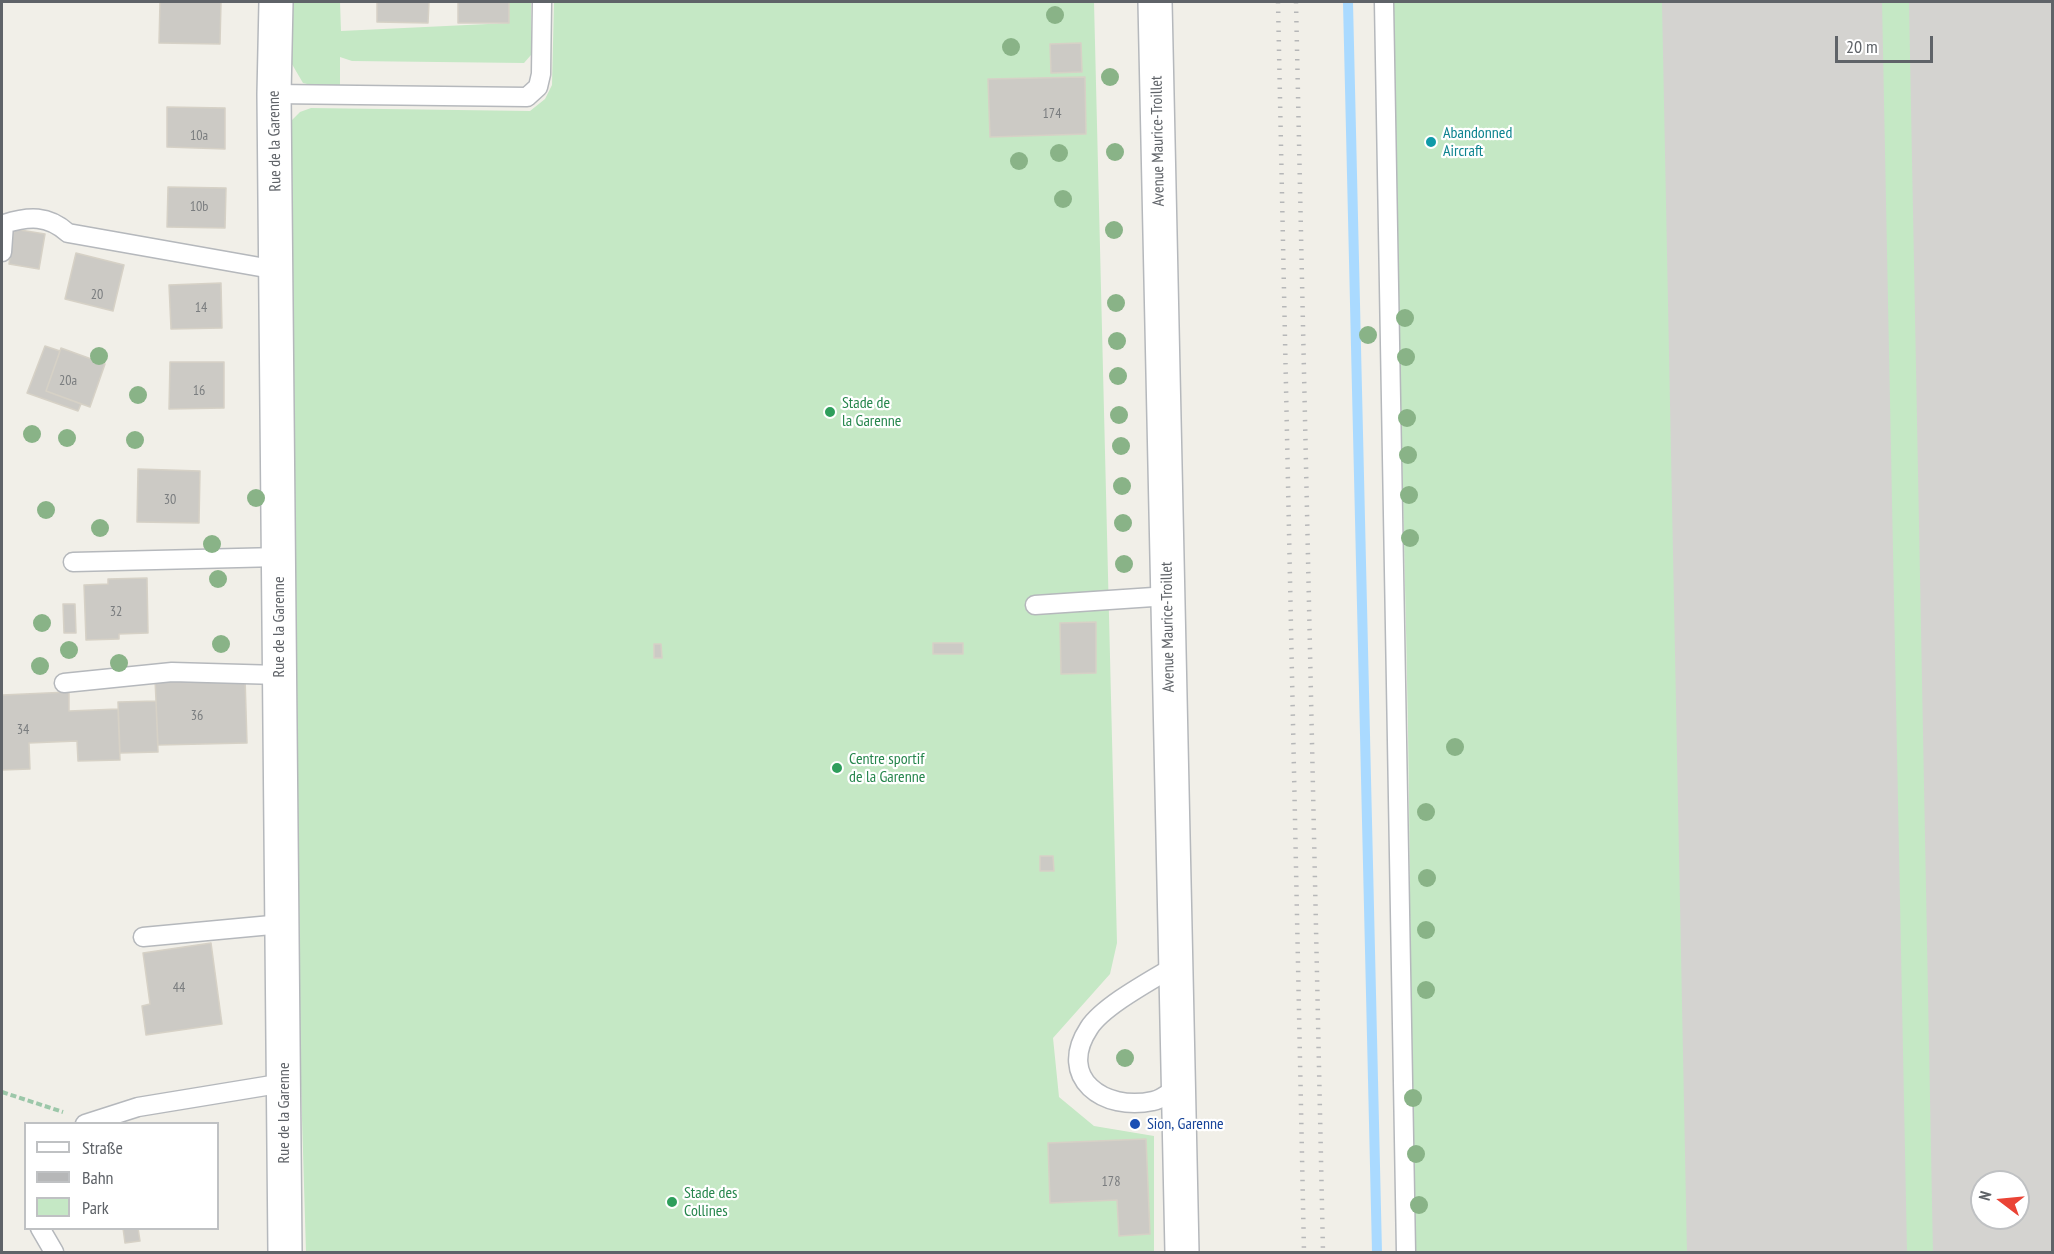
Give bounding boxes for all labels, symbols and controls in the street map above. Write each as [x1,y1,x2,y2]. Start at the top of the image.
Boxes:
scale bar [1838,24,1936,62]
text: 20 m [1846,35,1878,58]
street label: Avenue Maurice-Troillet [1147,76,1169,206]
street label: Rue de la Garenne [265,90,285,192]
house number: 174 [1043,106,1061,122]
place label: Abandonned Aircraft [1443,123,1512,161]
house number: 10a [190,128,208,144]
marker: Abandonned Aircraft [1424,135,1438,149]
house number: 10b [190,199,208,215]
house number: 20 [91,287,103,303]
house number: 14 [195,300,207,316]
house number: 20a [59,373,77,389]
house number: 16 [193,383,205,399]
place label: Stade de la Garenne [842,393,901,431]
marker: Stade de la Garenne [823,405,837,419]
house number: 30 [164,492,176,508]
street label: Avenue Maurice-Troillet [1157,562,1179,692]
street label: Rue de la Garenne [269,577,289,677]
house number: 32 [110,604,122,620]
house number: 36 [191,708,203,724]
house number: 34 [17,722,29,738]
place label: Centre sportif de la Garenne [849,749,925,787]
marker: Centre sportif de la Garenne [830,761,844,775]
house number: 44 [173,980,185,996]
street label: Rue de la Garenne [274,1063,294,1163]
place label: Sion, Garenne [1147,1114,1224,1134]
marker: Sion, Garenne [1128,1117,1142,1131]
legend [24,1122,219,1230]
text: Straße [82,1136,123,1159]
text: Bahn [82,1166,114,1189]
north arrow [1970,1170,2030,1230]
house number: 178 [1102,1174,1120,1190]
place label: Stade des Collines [684,1183,738,1221]
text: N [1974,1189,1995,1203]
marker: Stade des Collines [665,1195,679,1209]
text: Park [82,1196,109,1219]

